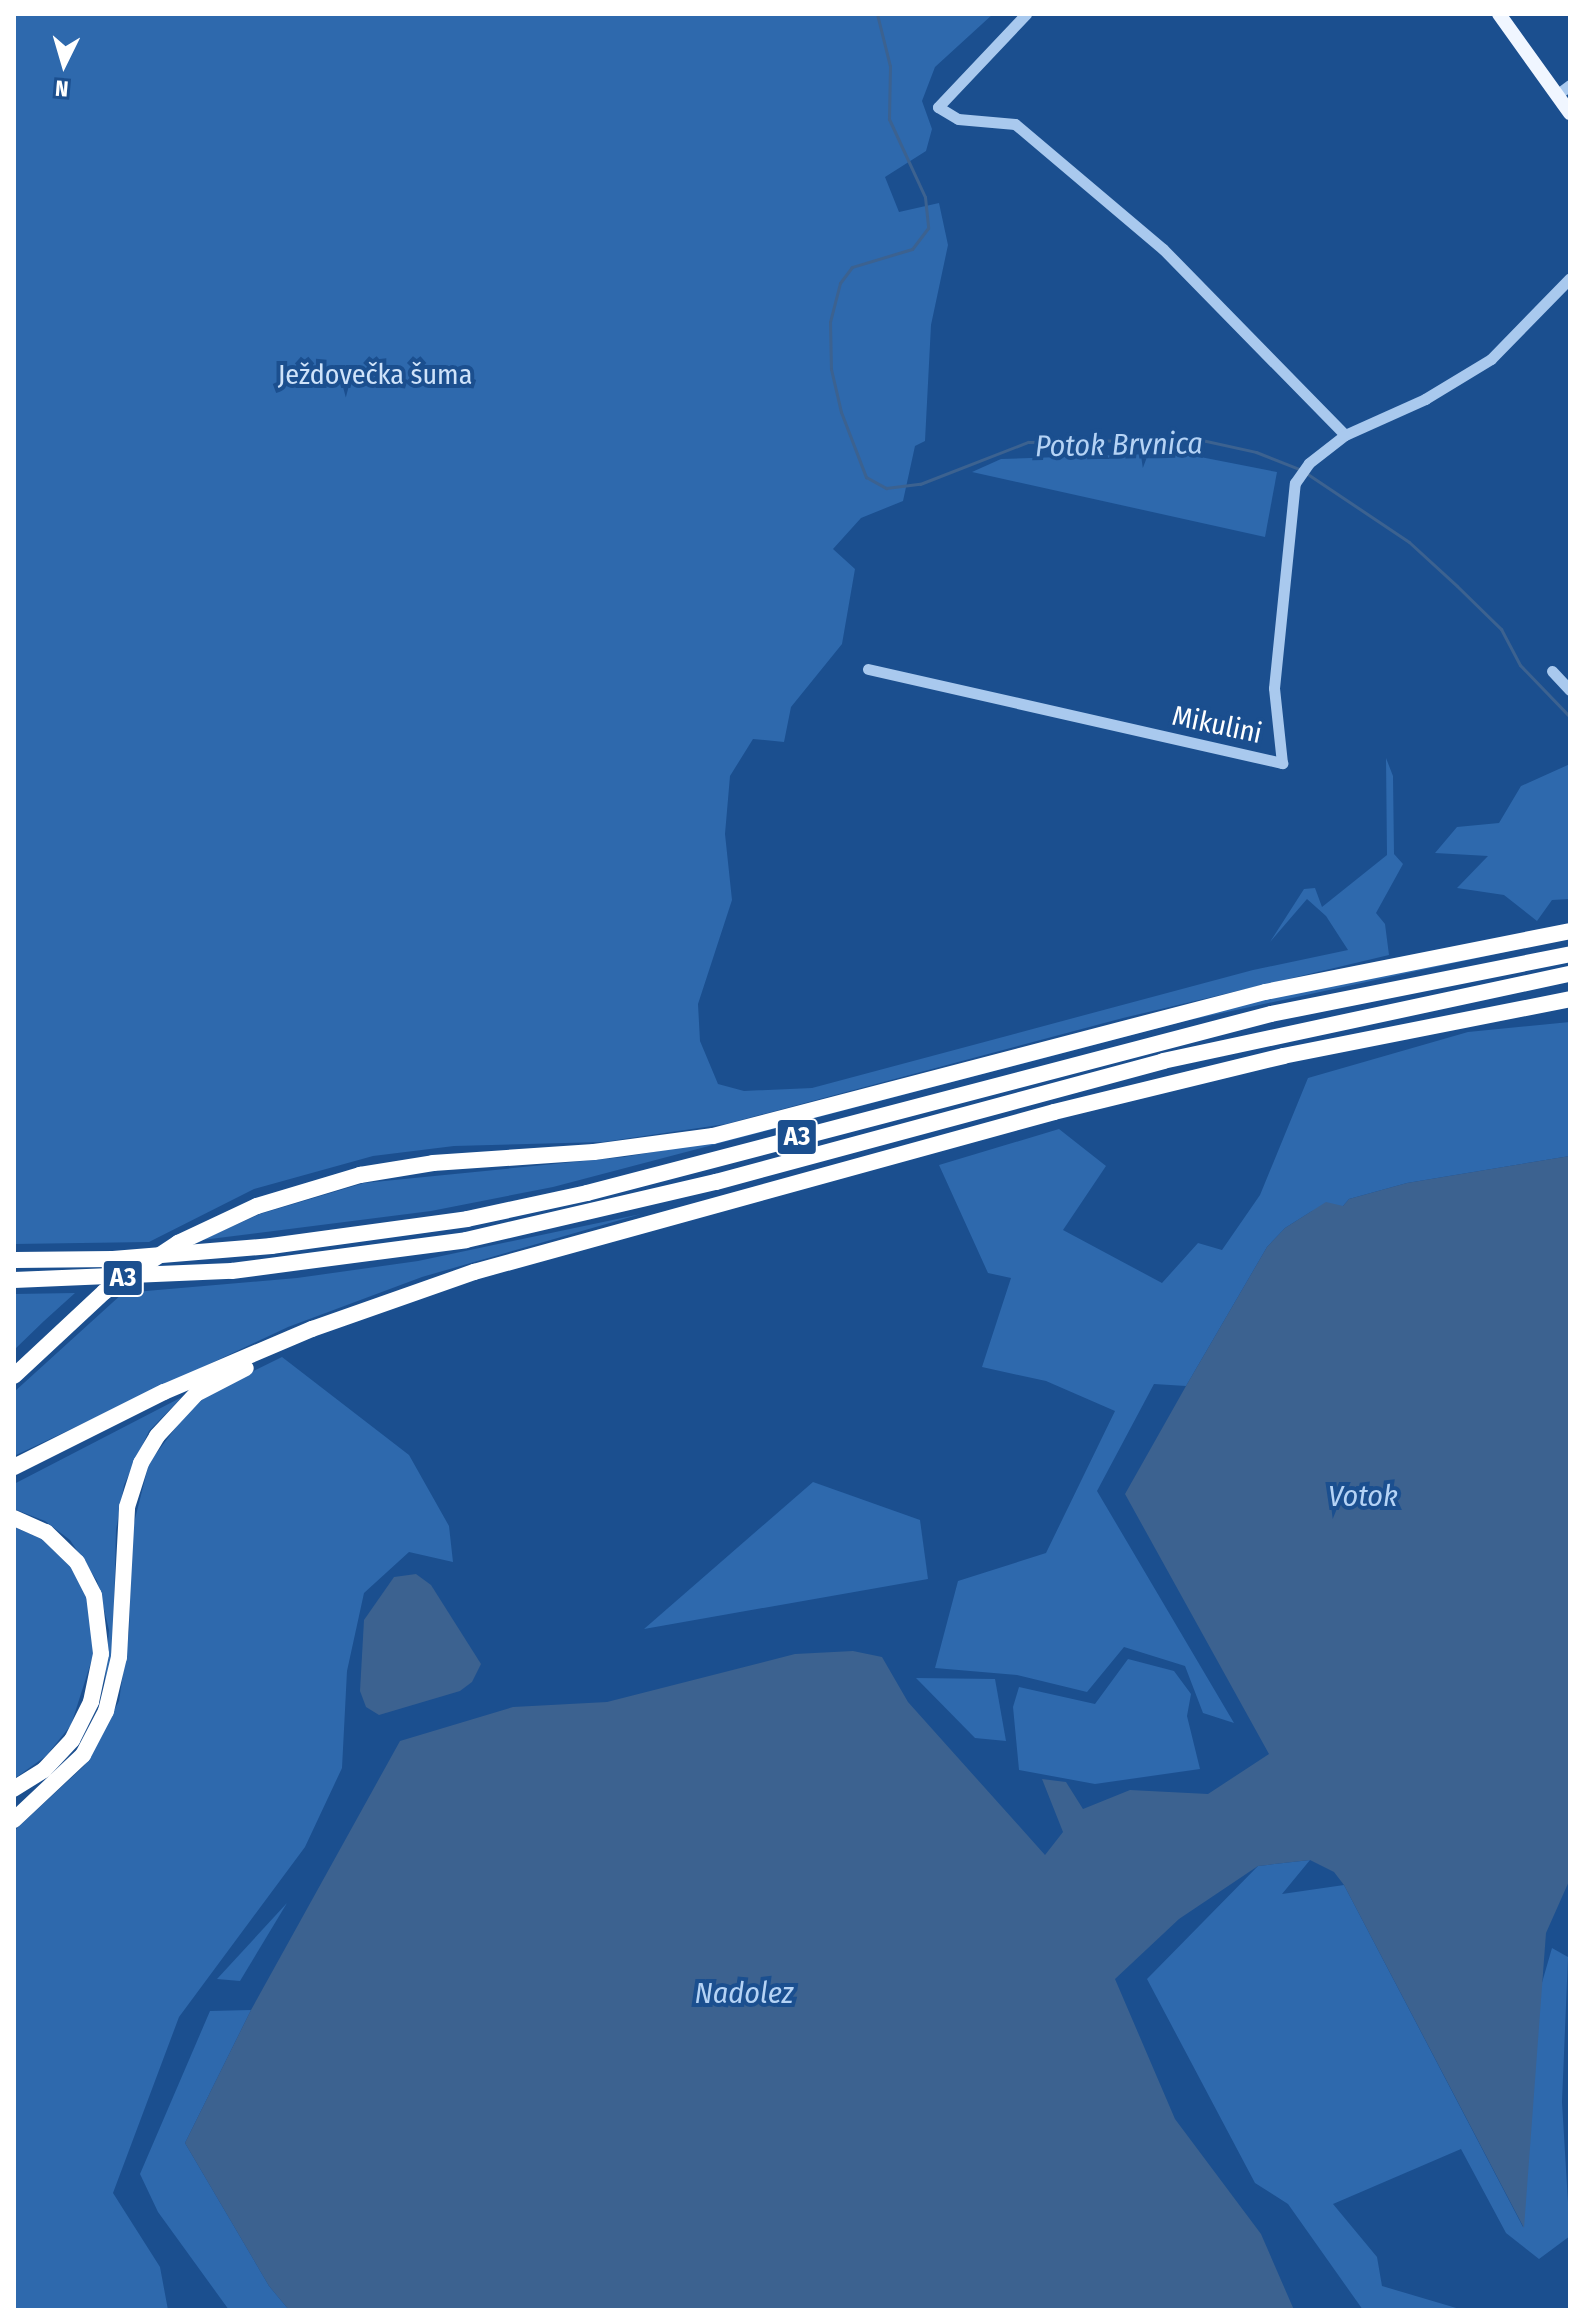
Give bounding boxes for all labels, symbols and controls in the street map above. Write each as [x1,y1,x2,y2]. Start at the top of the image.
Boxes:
north arrow [24,24,104,104]
text: N [54,74,70,102]
park label: Ježdovečka šuma [278,358,472,392]
water label: Potok Brvnica [1035,426,1203,464]
street label: Mikulini [1169,699,1265,751]
road number: A3 [775,1115,819,1159]
road number: A3 [101,1256,145,1300]
water label: Votok [1328,1478,1398,1514]
water label: Nadolez [695,1975,793,2011]

